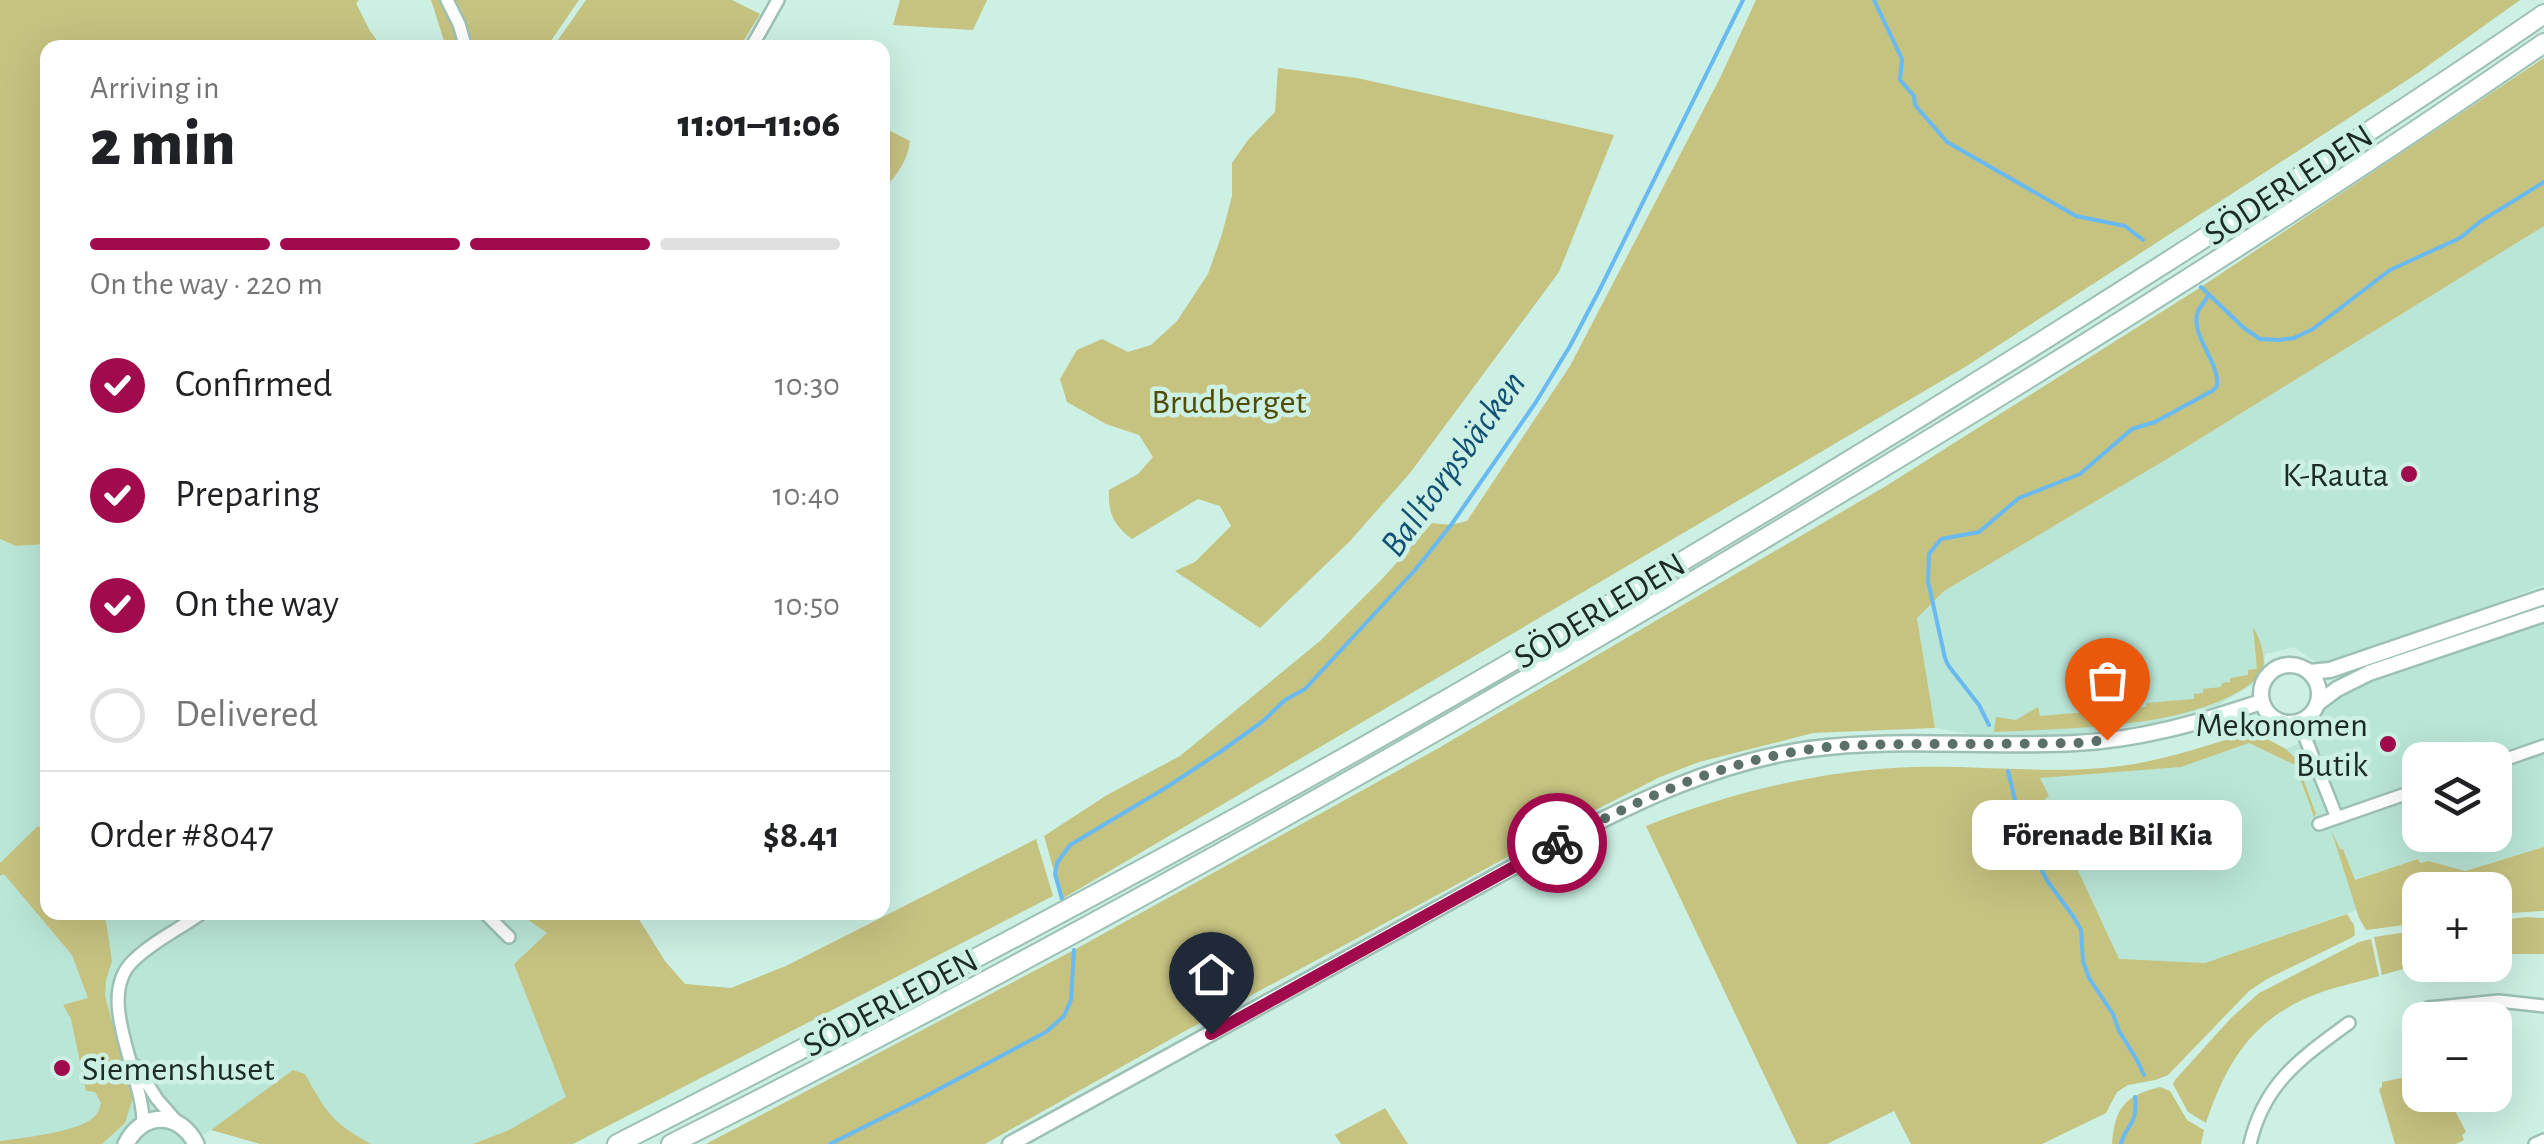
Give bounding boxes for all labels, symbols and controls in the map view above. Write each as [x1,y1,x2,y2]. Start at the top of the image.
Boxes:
text: Arriving in [90,72,219,104]
text: 11:01–11:06 [678,106,840,144]
text: 2 min [90,112,236,177]
street label: SÖDERLEDEN [2198,117,2379,252]
text: On the way · 220 m [90,268,323,300]
icon: check [90,358,145,413]
water label: Balltorpsbäcken [1374,364,1533,564]
text: Confirmed [175,366,332,404]
text: 10:30 [775,369,840,401]
park label: Brudberget [1151,385,1307,420]
place label: K-Rauta [2282,458,2389,493]
marker: K-Rauta [2398,463,2420,485]
icon: check [90,468,145,523]
text: Preparing [175,476,320,514]
text: 10:40 [772,479,840,511]
street label: SÖDERLEDEN [1508,546,1691,676]
icon: check [90,578,145,633]
text: On the way [175,586,339,624]
text: 10:50 [774,589,840,621]
pin [2065,638,2150,741]
icon: bag [2080,653,2135,708]
text: Delivered [175,696,318,734]
place label: Mekonomen Butik [2196,708,2368,783]
marker: Mekonomen Butik [2377,733,2399,755]
map controls [2402,742,2512,1112]
button: layers [2402,742,2512,852]
courier [1507,793,1607,893]
callout: Förenade Bil Kia [1972,800,2242,870]
icon: bike [1530,816,1585,871]
text: Order #8047 [90,817,274,855]
text: $8.41 [763,817,840,855]
text: Förenade Bil Kia [2001,819,2213,851]
button: + [2402,872,2512,982]
pin [1169,932,1254,1035]
street label: SÖDERLEDEN [797,942,984,1064]
icon: home [1184,947,1239,1002]
button: − [2402,1002,2512,1112]
place label: Siemenshuset [82,1052,275,1087]
marker: Siemenshuset [51,1057,73,1079]

